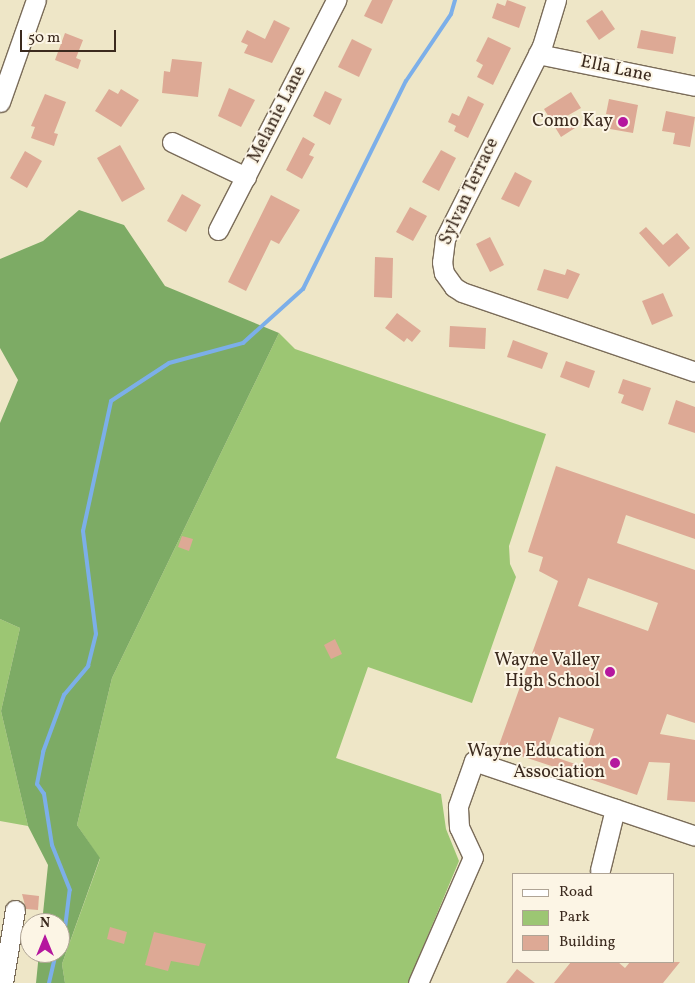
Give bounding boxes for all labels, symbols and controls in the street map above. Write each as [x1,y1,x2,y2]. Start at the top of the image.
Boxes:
scale bar [22,20,119,52]
text: 50 m [28,28,60,49]
street label: Ella Lane [578,52,654,88]
street label: Melanie Lane [244,63,312,167]
place label: Como Kay [532,111,613,133]
marker: Como Kay [617,116,629,128]
street label: Sylvan Terrace [436,135,504,249]
place label: Wayne Valley High School [494,651,600,694]
marker: Wayne Valley High School [604,666,616,678]
place label: Wayne Education Association [467,742,605,784]
marker: Wayne Education Association [609,757,621,769]
legend [512,873,675,963]
text: Road [559,882,593,903]
text: Park [559,907,590,928]
north arrow [20,913,70,963]
text: N [40,914,50,933]
text: Building [559,932,615,953]

